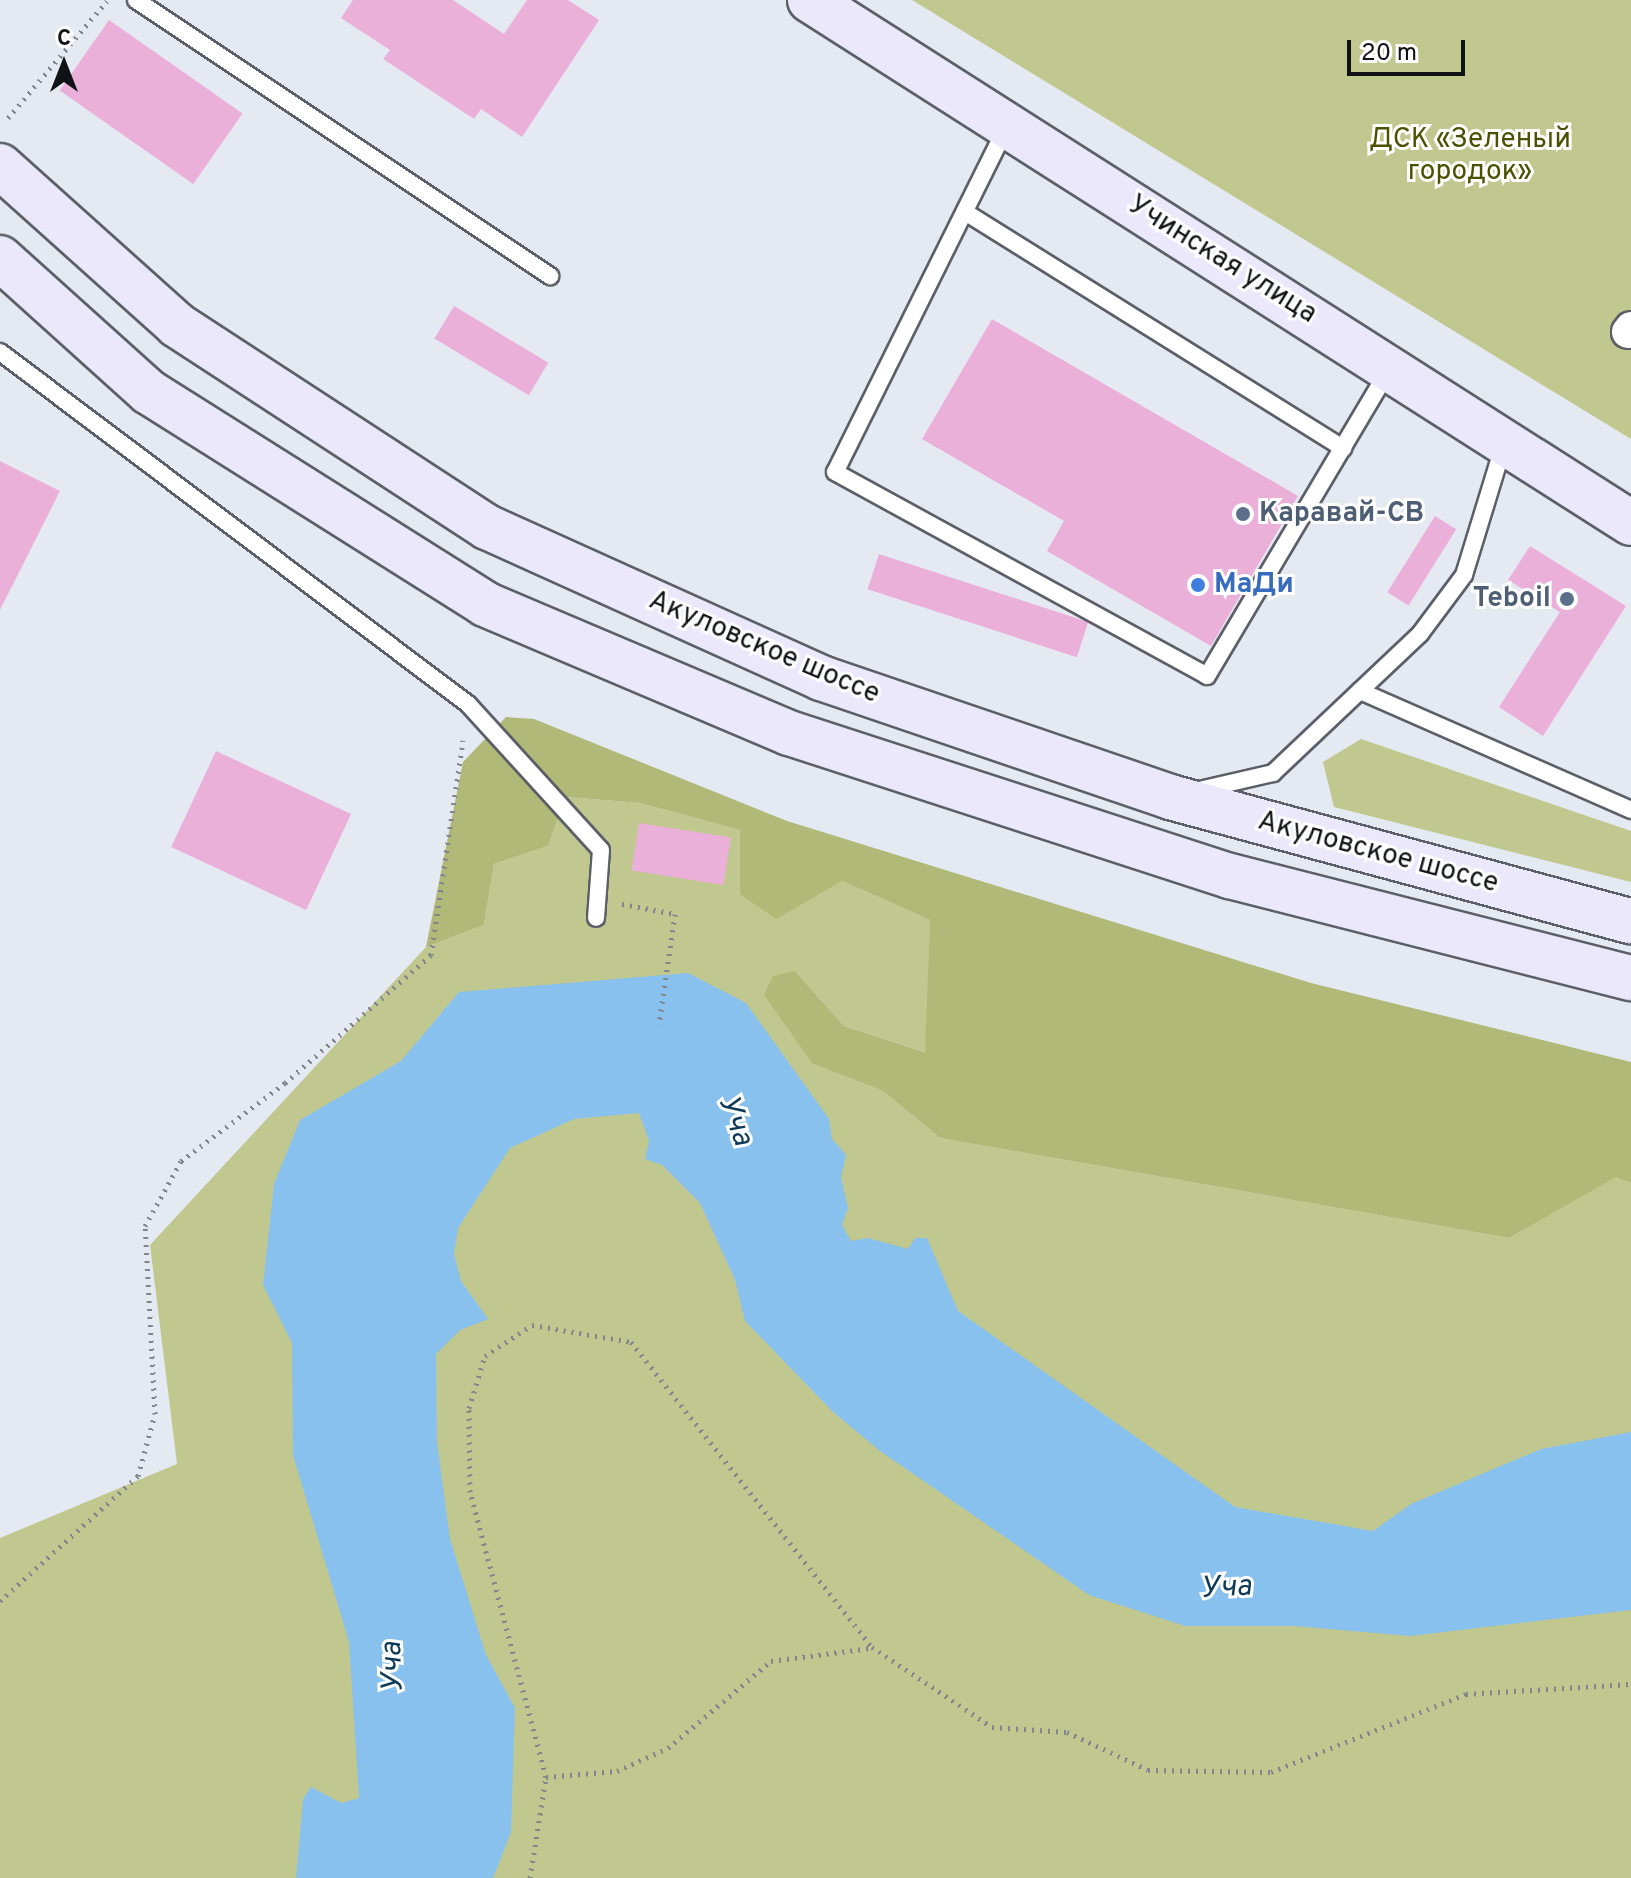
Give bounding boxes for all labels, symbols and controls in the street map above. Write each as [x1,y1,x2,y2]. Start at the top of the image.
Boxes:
north arrow [24,24,104,104]
scale bar [1351,24,1469,74]
text: С [57,26,71,53]
text: 20 m [1361,39,1417,69]
park label: ДСК «Зеленый городок» [1369,123,1571,189]
street label: Учинская улица [1122,189,1322,331]
place label: Каравай-СВ [1259,497,1424,531]
marker: Каравай-СВ [1234,505,1252,523]
place label: МаДи [1214,568,1294,602]
marker: МаДи [1189,576,1207,594]
place label: Teboil [1473,582,1551,616]
street label: Акуловское шоссе [643,584,885,712]
marker: Teboil [1558,590,1576,608]
street label: Акуловское шоссе [1254,805,1502,901]
water label: Уча [708,1091,760,1151]
water label: Уча [1199,1570,1253,1608]
water label: Уча [375,1641,413,1693]

